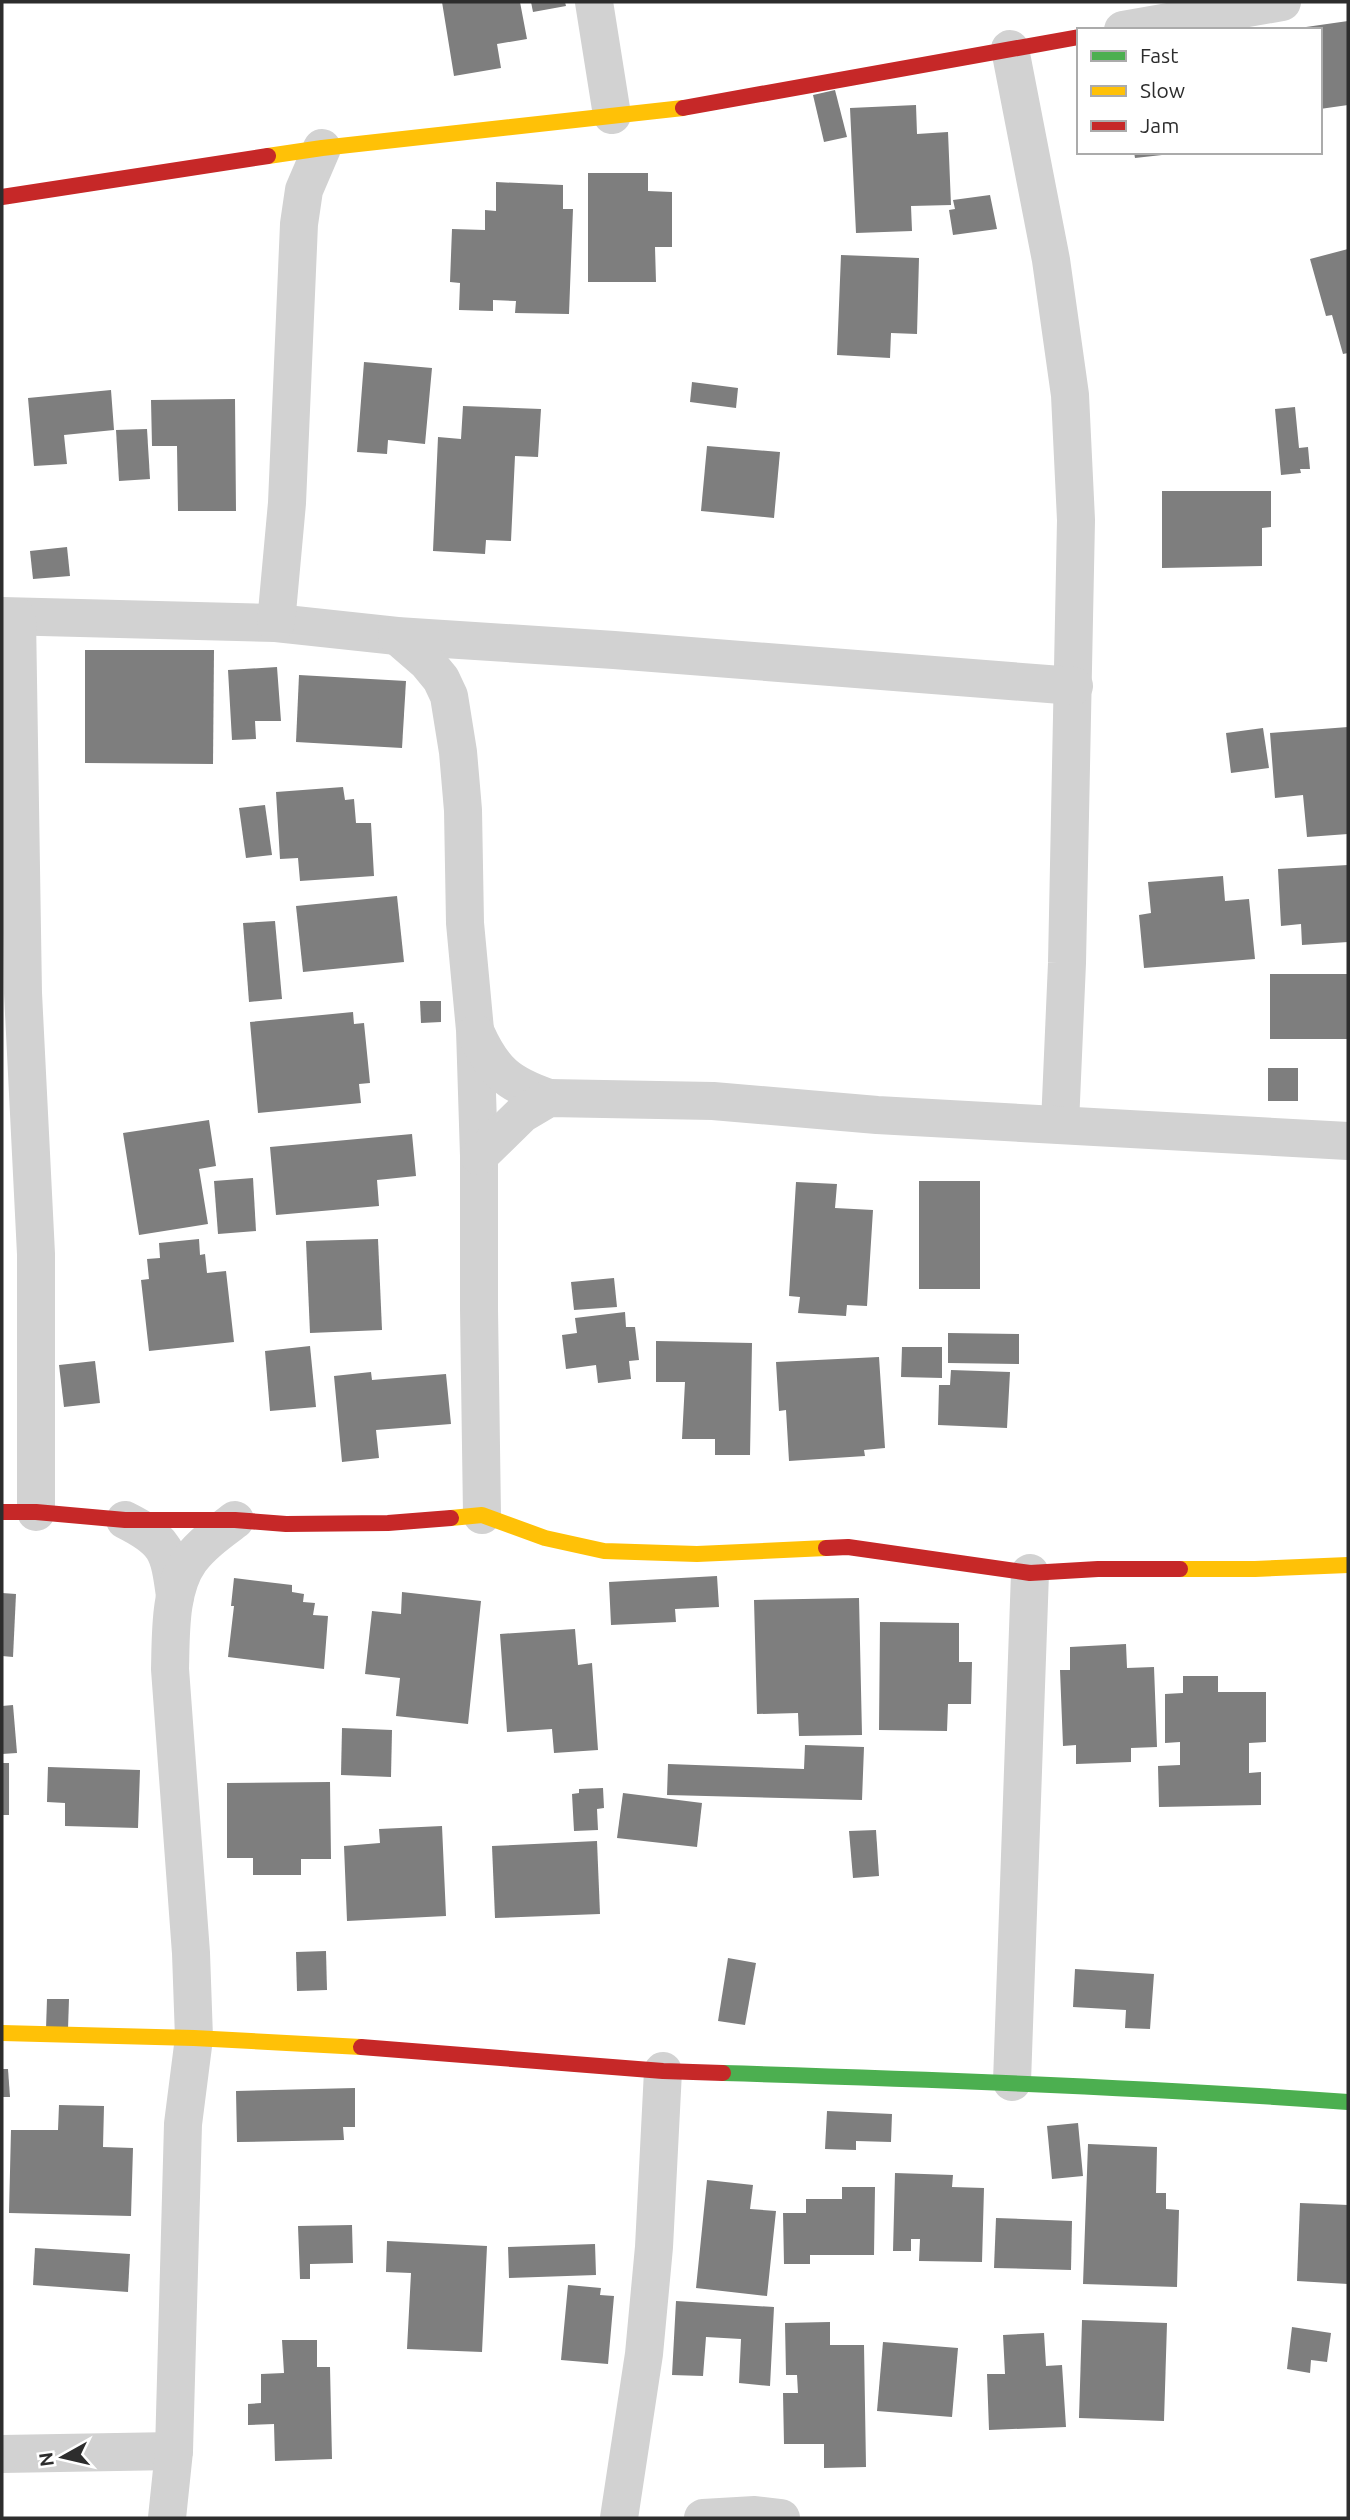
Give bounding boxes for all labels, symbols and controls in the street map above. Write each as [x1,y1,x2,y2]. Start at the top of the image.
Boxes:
legend [1077,28,1322,154]
text: Fast [1140,43,1178,67]
text: Slow [1140,78,1185,102]
text: Jam [1140,113,1179,137]
north arrow [28,2422,98,2492]
text: N [34,2451,58,2468]

